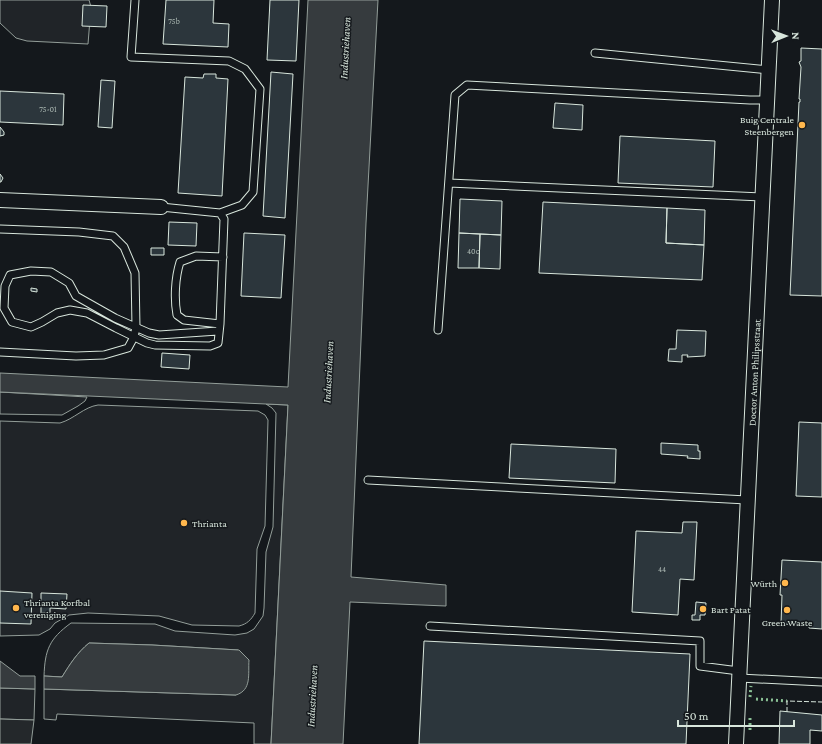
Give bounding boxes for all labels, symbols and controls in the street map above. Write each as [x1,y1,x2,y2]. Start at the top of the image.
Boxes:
water label: Industriehaven [337,16,353,79]
north arrow [766,16,806,56]
house number: 75b [168,17,180,26]
text: N [790,32,802,40]
house number: 75-01 [39,105,57,114]
place label: Buig Centrale Steenbergen [740,114,795,137]
marker: Buig Centrale Steenbergen [797,120,807,130]
house number: 40c [467,247,480,256]
street label: Doctor Anton Philipsstraat [746,318,762,426]
water label: Industriehaven [320,340,336,403]
marker: Thrianta [179,518,189,528]
place label: Thrianta [192,518,227,529]
house number: 44 [658,565,666,574]
place label: Würth [750,578,778,589]
marker: Würth [780,578,790,588]
place label: Thrianta Korfbal vereniging [23,597,91,620]
marker: Thrianta Korfbal vereniging [11,603,21,613]
marker: Bart Patat [698,604,708,614]
place label: Bart Patat [711,604,751,615]
marker: Green Waste [782,605,792,615]
place label: Green Waste [762,617,813,628]
water label: Industriehaven [304,664,320,727]
scale bar [678,702,794,728]
text: 50 m [684,709,709,723]

